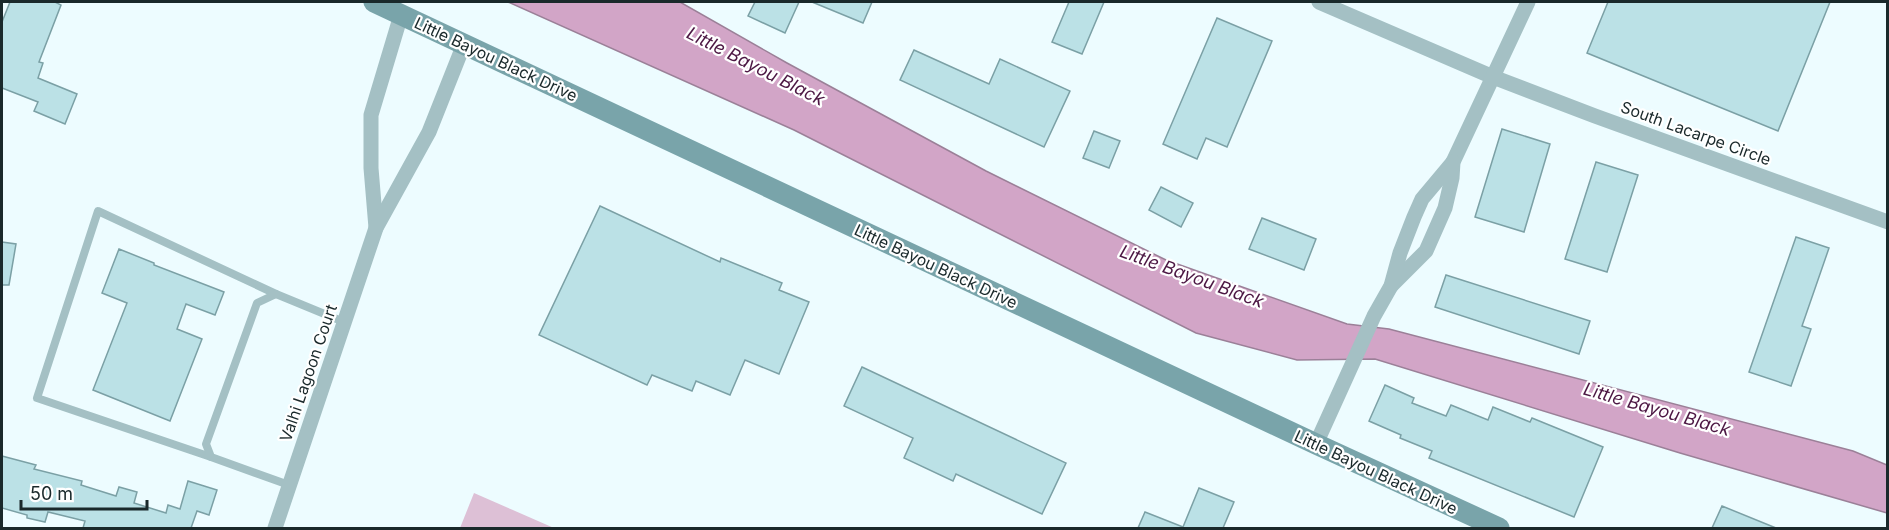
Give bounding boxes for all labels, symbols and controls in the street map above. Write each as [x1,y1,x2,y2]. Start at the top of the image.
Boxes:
street label: Little Bayou Black Drive [411,12,581,106]
water label: Little Bayou Black [684,22,829,110]
street label: South Lacarpe Circle [1618,97,1774,169]
street label: Little Bayou Black Drive [851,219,1021,313]
water label: Little Bayou Black [1117,240,1268,312]
street label: Valhi Lagoon Court [275,302,341,444]
water label: Little Bayou Black [1581,378,1734,440]
street label: Little Bayou Black Drive [1291,425,1461,519]
scale bar [21,473,147,511]
text: 50 m [30,483,73,504]

